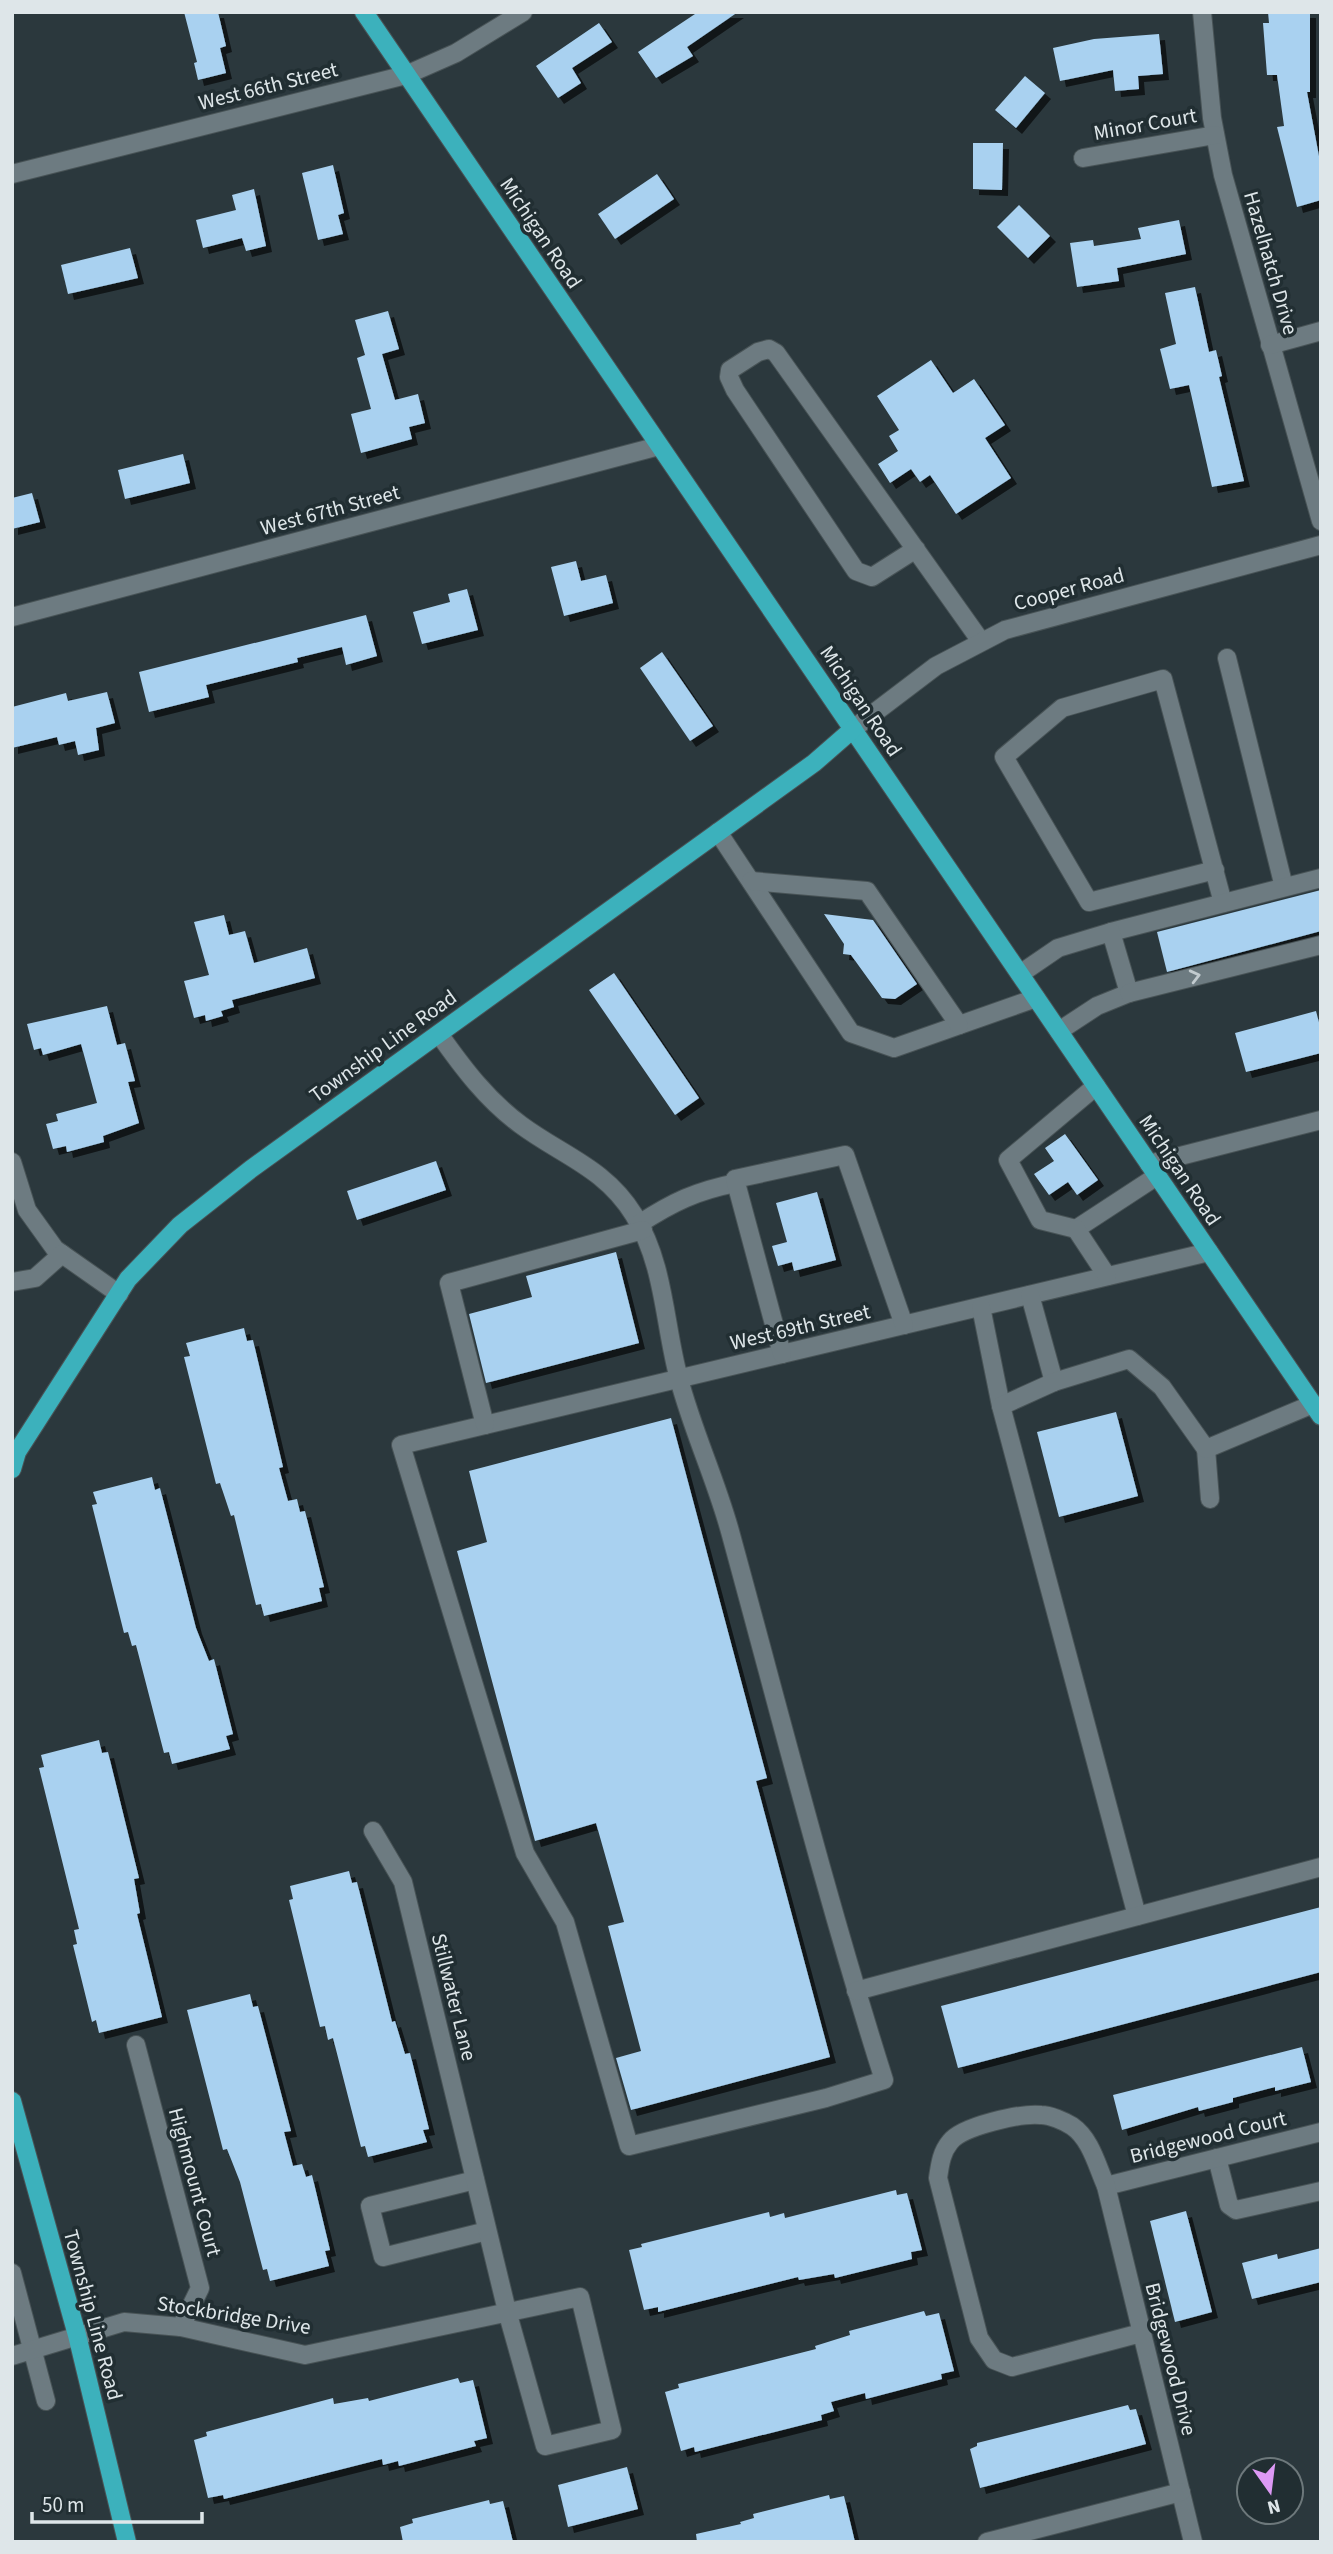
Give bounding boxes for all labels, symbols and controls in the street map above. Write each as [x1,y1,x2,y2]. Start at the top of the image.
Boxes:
street label: West 66th Street [195,54,341,118]
street label: Minor Court [1091,100,1199,148]
street label: Michigan Road [493,171,589,295]
street label: Hazelhatch Drive [1236,188,1306,338]
street label: West 67th Street [257,477,403,543]
street label: Cooper Road [1010,560,1128,618]
street label: Michigan Road [813,639,909,763]
one-way arrow [1189,970,1201,985]
street label: Township Line Road [303,982,463,1110]
street label: Michigan Road [1132,1108,1228,1232]
street label: West 69th Street [727,1296,873,1358]
street label: Stillwater Lane [424,1930,484,2064]
street label: Bridgewood Court [1127,2103,1289,2171]
street label: Highmount Court [161,2104,229,2260]
street label: Township Line Road [56,2226,130,2404]
street label: Bridgewood Drive [1138,2279,1204,2439]
street label: Stockbridge Drive [155,2288,313,2342]
north arrow [1235,2456,1305,2526]
scale bar [32,2480,201,2524]
text: 50 m [42,2490,84,2520]
text: N [1264,2491,1283,2521]

